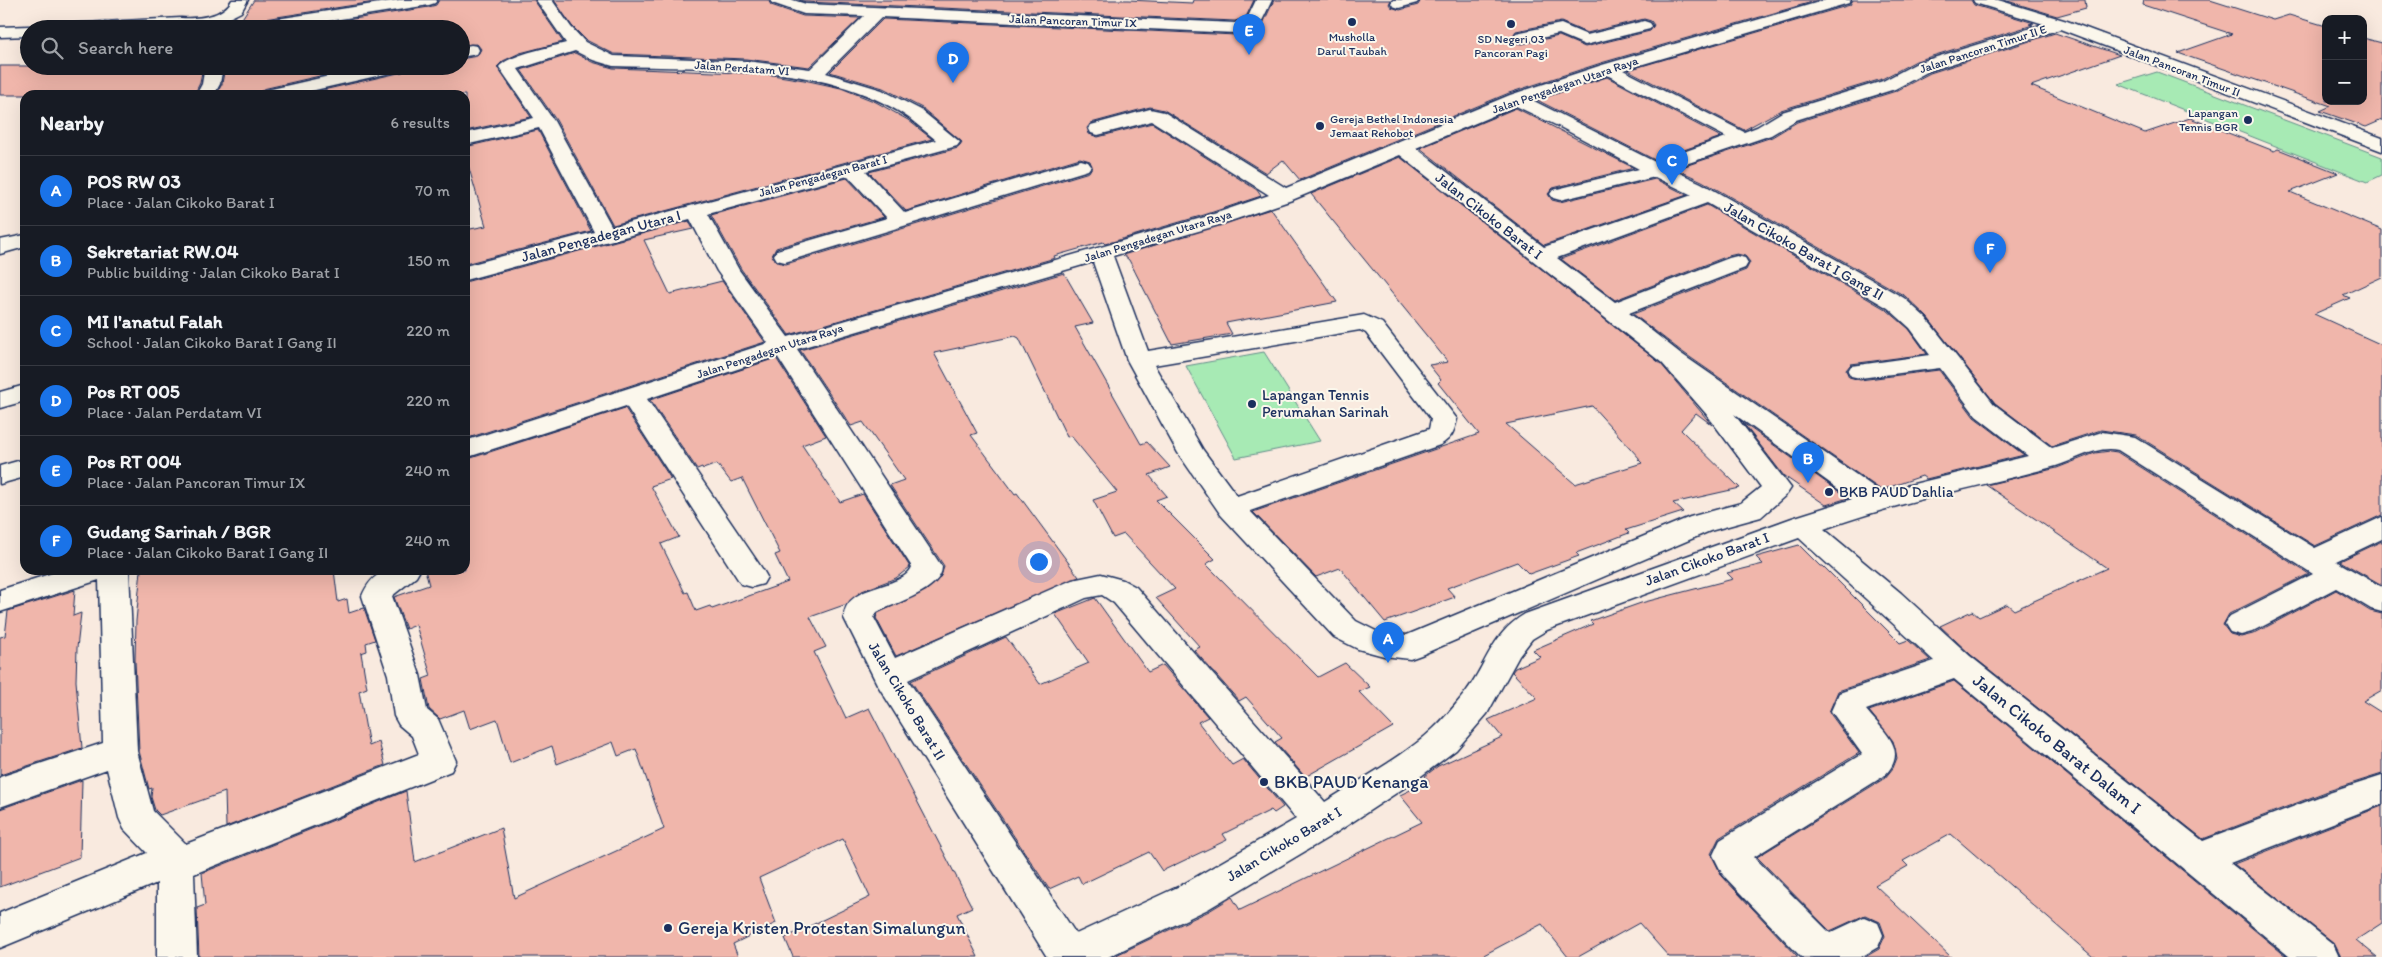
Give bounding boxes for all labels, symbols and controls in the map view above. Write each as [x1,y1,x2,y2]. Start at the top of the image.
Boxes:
street label: Jalan Pancoran Timur IX [1009,12,1137,30]
pin: E [1233,14,1265,55]
map controls [2322,15,2367,105]
button: + [2322,15,2367,60]
marker: Musholla Darul Taubah [1346,16,1358,28]
marker: SD Negeri 03 Pancoran Pagi [1505,18,1517,30]
search box [20,20,470,75]
street label: Jalan Pancoran Timur II E [1918,22,2049,76]
place label: Musholla Darul Taubah [1317,30,1387,58]
place label: SD Negeri 03 Pancoran Pagi [1474,32,1548,60]
icon: search [38,34,66,62]
text: Search here [78,36,173,59]
pin: D [937,42,969,83]
street label: Jalan Pancoran Timur II [2122,42,2242,100]
street label: Jalan Pengadegan Utara Raya [1490,53,1641,117]
street label: Jalan Perdatam VI [694,58,790,78]
button: − [2322,60,2367,105]
place label: Lapangan Tennis BGR [2179,106,2238,134]
text: Nearby [40,110,104,135]
place label: Gereja Bethel Indonesia Jemaat Rehobot [1330,112,1454,140]
text: 6 results [390,113,450,132]
marker: Lapangan Tennis BGR [2242,114,2254,126]
marker: Gereja Bethel Indonesia Jemaat Rehobot [1314,120,1326,132]
pin: C [1656,144,1688,185]
street label: Jalan Pengadegan Barat I [757,152,889,200]
street label: Jalan Cikoko Barat I [1432,169,1546,263]
text: POS RW 03 [87,170,181,193]
text: A [51,181,61,200]
text: 70 m [415,181,450,200]
text: Place · Jalan Cikoko Barat I [87,193,275,212]
street label: Jalan Cikoko Barat I Gang II [1721,198,1887,304]
street label: Jalan Pengadegan Utara I [519,206,683,266]
street label: Jalan Pengadegan Utara Raya [1083,207,1234,265]
pin: F [1974,232,2006,273]
text: Sekretariat RW.04 [87,240,238,263]
text: B [51,251,61,270]
text: 150 m [407,251,450,270]
text: Public building · Jalan Cikoko Barat I [87,263,340,282]
text: MI I'anatul Falah [87,310,223,333]
street label: Jalan Pengadegan Utara Raya [695,320,846,381]
text: C [51,321,61,340]
text: 220 m [406,321,450,340]
text: School · Jalan Cikoko Barat I Gang II [87,333,337,352]
text: Pos RT 005 [87,380,180,403]
place label: Lapangan Tennis Perumahan Sarinah [1262,386,1389,421]
text: D [51,391,61,410]
text: 220 m [406,391,450,410]
marker: Lapangan Tennis Perumahan Sarinah [1246,398,1258,410]
text: Place · Jalan Perdatam VI [87,403,262,422]
pin: B [1792,442,1824,483]
text: Pos RT 004 [87,450,181,473]
text: E [52,461,60,480]
text: 240 m [405,461,450,480]
text: Place · Jalan Pancoran Timur IX [87,473,305,492]
place label: BKB PAUD Dahlia [1839,483,1954,501]
marker: BKB PAUD Dahlia [1823,486,1835,498]
text: Gudang Sarinah / BGR [87,520,271,543]
street label: Jalan Cikoko Barat I [1642,528,1772,590]
text: F [52,531,60,550]
text: 240 m [405,531,450,550]
text: Place · Jalan Cikoko Barat I Gang II [87,543,328,562]
your location [1026,549,1052,575]
pin: A [1372,622,1404,663]
street label: Jalan Cikoko Barat II [865,639,949,763]
street label: Jalan Cikoko Barat Dalam I [1968,669,2146,819]
place label: BKB PAUD Kenanga [1274,771,1429,793]
marker: BKB PAUD Kenanga [1258,776,1270,788]
street label: Jalan Cikoko Barat I [1223,803,1345,885]
place label: Gereja Kristen Protestan Simalungun [678,917,966,939]
marker: Gereja Kristen Protestan Simalungun [662,922,674,934]

